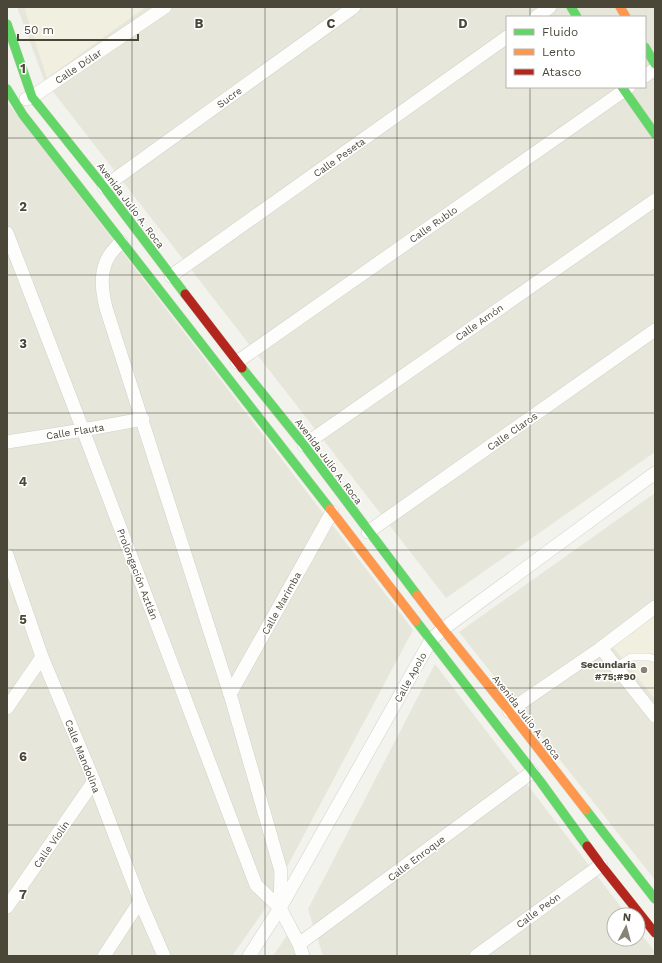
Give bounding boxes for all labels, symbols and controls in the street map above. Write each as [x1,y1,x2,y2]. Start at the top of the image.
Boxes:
scale bar [18,16,138,42]
text: B [195,16,204,31]
text: C [327,16,336,31]
text: D [458,16,468,31]
legend [506,16,646,88]
text: 50 m [24,23,54,37]
text: Fluido [542,25,578,39]
text: Lento [542,45,576,59]
street label: Calle Dólar [53,47,104,86]
text: 1 [20,61,26,76]
text: Atasco [542,65,582,79]
street label: Sucre [215,85,244,110]
street label: Calle Peseta [311,135,367,179]
street label: Avenida Julio A. Roca [95,160,166,250]
text: 2 [19,199,27,214]
street label: Calle Rublo [407,204,459,245]
street label: Calle Amón [453,302,505,343]
text: 3 [19,336,27,351]
street label: Calle Claros [485,410,539,453]
street label: Avenida Julio A. Roca [293,416,364,506]
street label: Calle Flauta [45,421,105,442]
text: 4 [19,474,28,489]
street label: Prolongación Aztlán [115,527,160,621]
street label: Calle Marimba [260,570,303,637]
text: 5 [19,612,27,627]
street label: Calle Apolo [392,650,429,704]
place label: Secundaria #75;#90 [581,659,636,682]
marker: Secundaria #75;#90 [639,665,649,675]
street label: Avenida Julio A. Roca [490,673,563,762]
street label: Calle Mandolina [63,718,102,795]
text: 6 [19,749,27,764]
street label: Calle Violín [31,819,72,870]
street label: Calle Enroque [386,833,447,883]
text: 7 [19,887,27,902]
street label: Calle Peón [514,891,562,930]
north arrow [606,907,646,947]
text: N [622,911,632,924]

